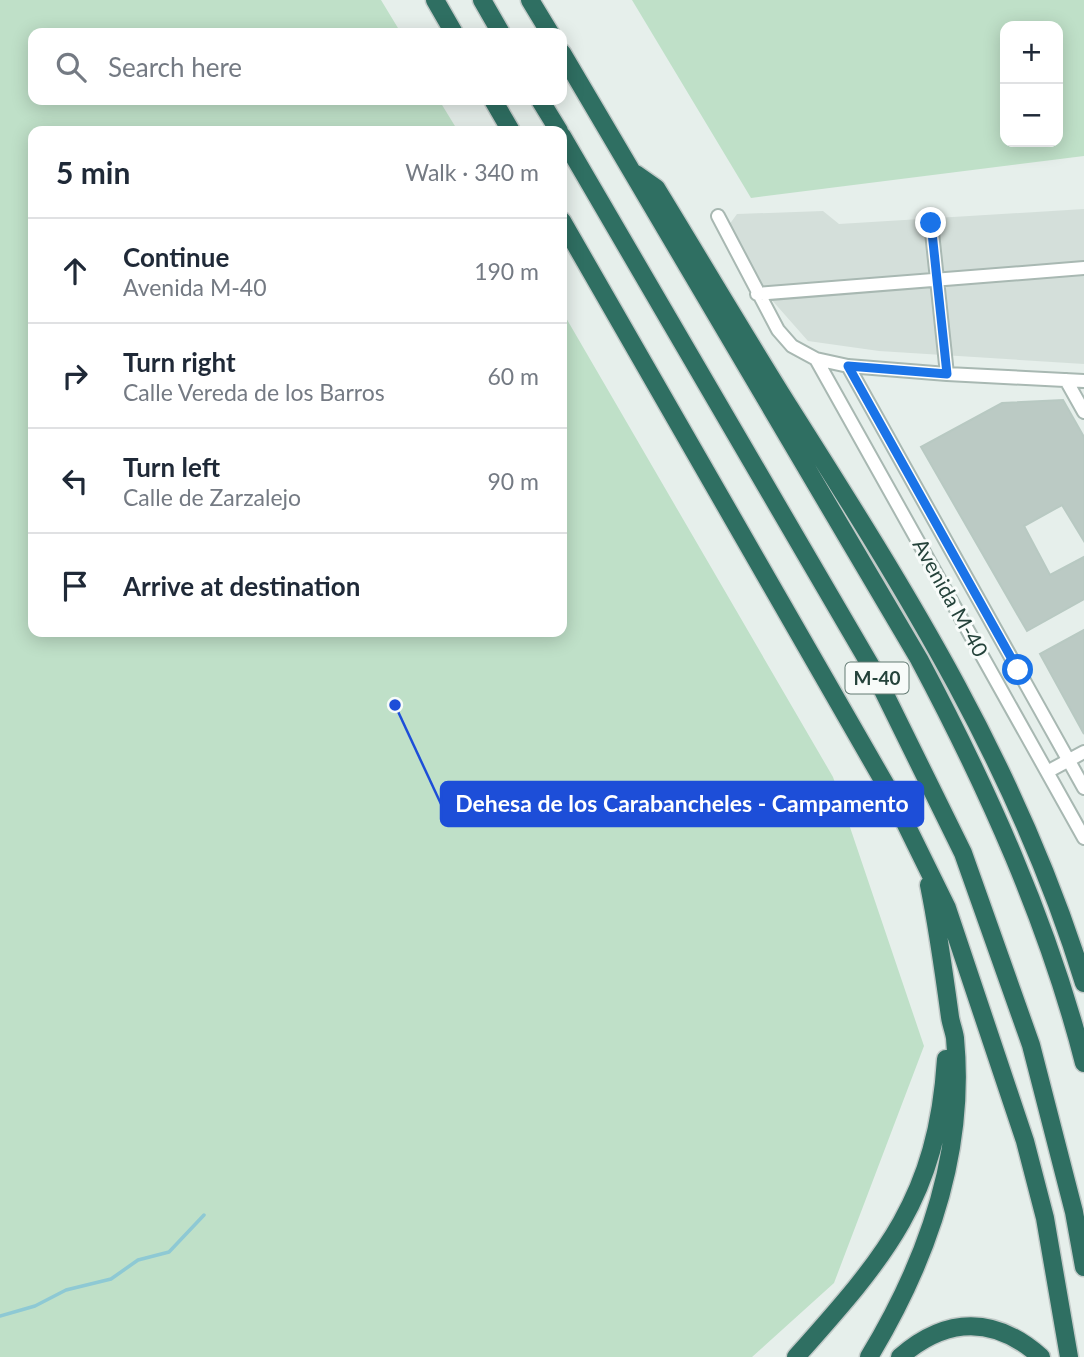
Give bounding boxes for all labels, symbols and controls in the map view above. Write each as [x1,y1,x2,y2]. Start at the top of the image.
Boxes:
map controls [1000,21,1063,147]
button: + [1000,21,1063,84]
search box [28,28,567,105]
icon: search [52,48,90,86]
text: Search here [108,51,242,83]
button: − [1000,84,1063,147]
text: 5 min [56,154,130,190]
text: Walk · 340 m [405,158,539,186]
route end [915,207,946,238]
text: Continue [123,241,229,273]
icon: ahead [56,252,94,290]
text: 190 m [474,257,539,285]
text: Avenida M-40 [123,273,266,301]
text: Turn right [123,346,236,378]
icon: right [56,357,94,395]
text: 60 m [488,362,539,390]
text: Calle Vereda de los Barros [123,378,385,406]
text: Turn left [123,451,220,483]
icon: left [56,462,94,500]
text: 90 m [488,467,539,495]
text: Calle de Zarzalejo [123,483,301,511]
street label: Avenida M-40 [909,534,994,661]
icon: arrive [56,567,94,605]
text: Arrive at destination [123,570,360,602]
route start [1002,654,1033,685]
road number: M-40 [846,663,908,694]
callout: Dehesa de los Carabancheles - Campamento [441,782,923,826]
text: Dehesa de los Carabancheles - Campamento [455,789,909,817]

